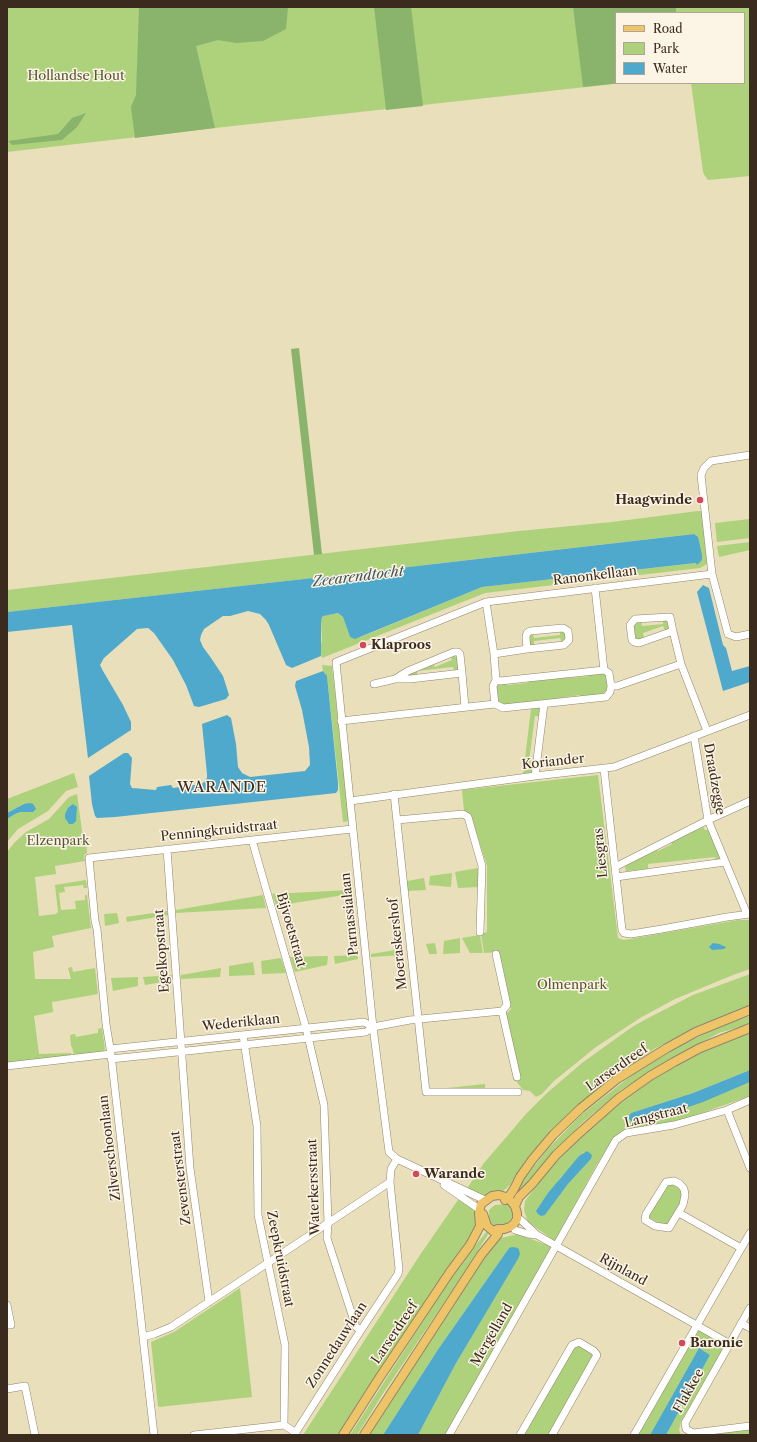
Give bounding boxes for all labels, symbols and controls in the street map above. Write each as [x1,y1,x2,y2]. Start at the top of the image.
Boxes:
legend [615,12,745,84]
text: Road [653,21,683,36]
text: Park [653,41,679,56]
text: Water [653,61,687,76]
park label: Hollandse Hout [27,68,125,84]
place label: Haagwinde [615,492,692,508]
marker: Haagwinde [695,495,705,505]
water label: Zeearendtocht [311,563,405,591]
street label: Ranonkellaan [552,563,638,589]
place label: Klaproos [371,637,431,653]
marker: Klaproos [358,640,368,650]
street label: Draadzegge [700,742,728,816]
street label: Koriander [521,751,585,773]
district label: WARANDE [177,779,267,797]
street label: Penningkruidstraat [160,817,278,845]
street label: Liesgras [591,827,611,879]
park label: Elzenpark [27,833,89,849]
street label: Parnassialaan [338,872,362,956]
street label: Bijvoetstraat [273,891,309,969]
street label: Moeraskershof [385,897,411,991]
street label: Egelkopstraat [151,909,173,993]
park label: Olmenpark [537,977,607,993]
street label: Wederiklaan [201,1011,281,1035]
street label: Larserdreef [583,1041,651,1095]
street label: Zilverschoonlaan [96,1094,124,1202]
street label: Langstraat [623,1101,689,1131]
street label: Zevensterstraat [167,1130,195,1226]
street label: Waterkersstraat [305,1138,323,1236]
place label: Warande [424,1166,485,1182]
marker: Warande [411,1169,421,1179]
street label: Zeepkruidstraat [263,1209,297,1309]
street label: Rijnland [596,1251,650,1289]
street label: Zonnedauwlaan [303,1299,371,1391]
street label: Larserdreef [369,1299,421,1367]
street label: Mergelland [468,1301,516,1369]
place label: Baronie [690,1335,743,1351]
marker: Baronie [677,1338,687,1348]
street label: Flakkee [670,1366,708,1416]

